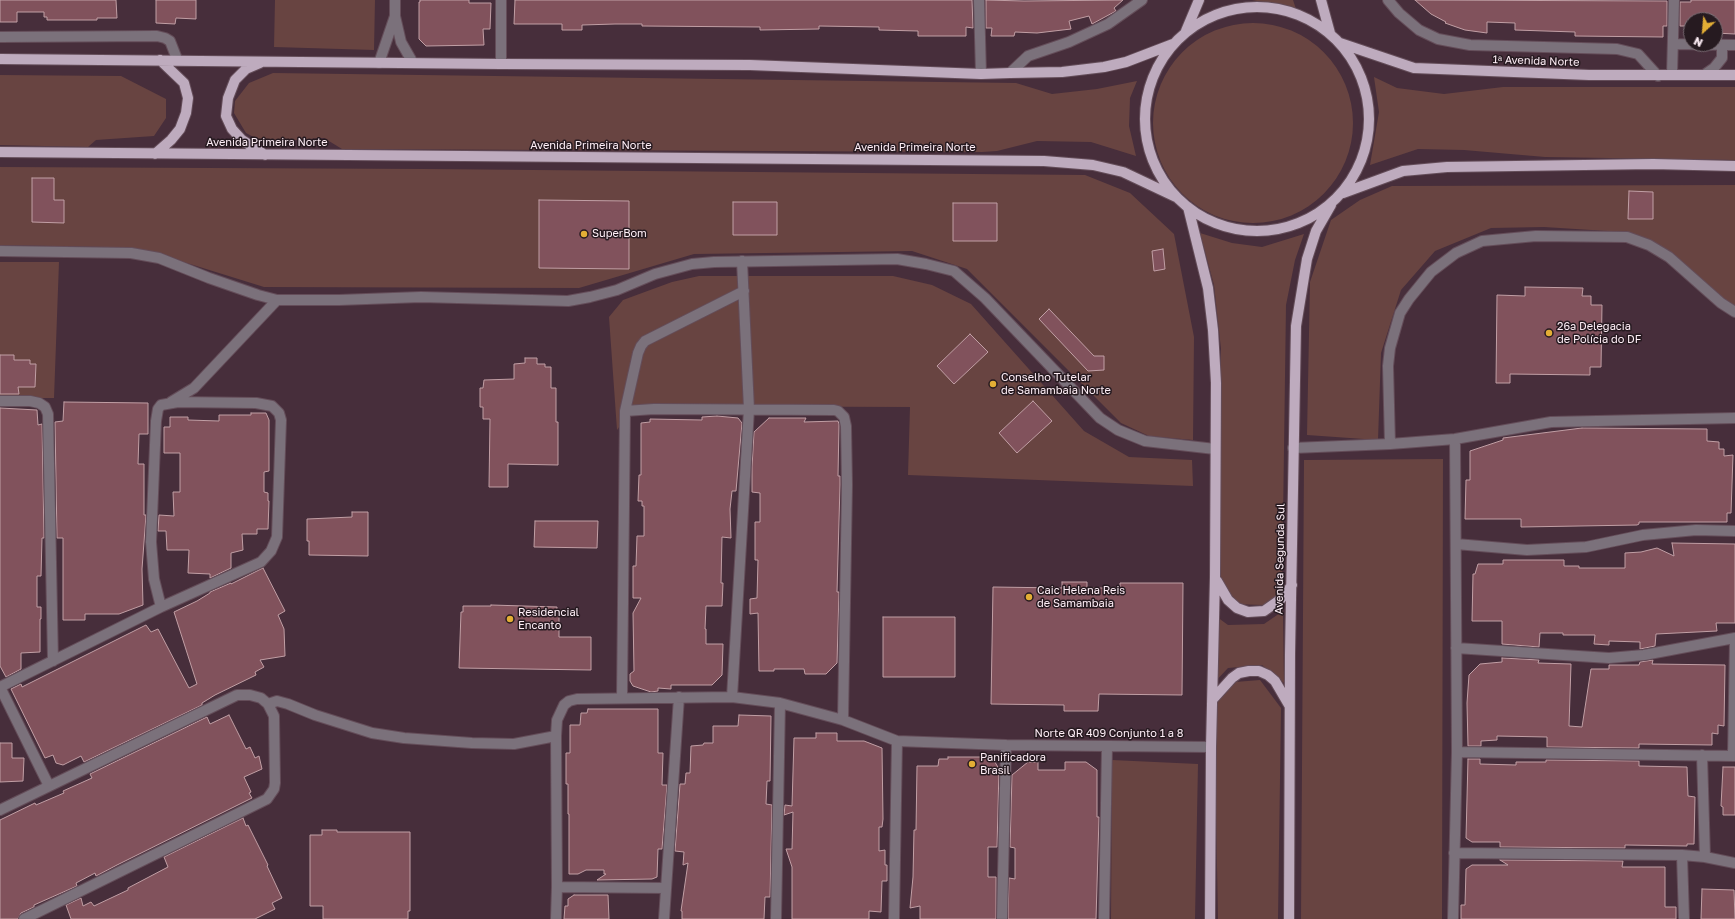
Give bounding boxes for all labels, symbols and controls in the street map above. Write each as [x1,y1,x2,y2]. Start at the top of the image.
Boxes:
north arrow [1683,12,1723,52]
text: N [1691,35,1705,50]
street label: 1ᵃ Avenida Norte [1492,53,1580,69]
street label: Avenida Primeira Norte [206,136,328,150]
street label: Avenida Primeira Norte [530,139,652,153]
street label: Avenida Primeira Norte [854,141,976,155]
place label: SuperBom [592,227,647,241]
marker: SuperBom [579,229,589,239]
place label: 26ª Delegacia de Polícia do DF [1557,320,1641,346]
marker: 26ª Delegacia de Polícia do DF [1544,328,1554,338]
place label: Conselho Tutelar de Samambaia Norte [1001,371,1111,397]
marker: Conselho Tutelar de Samambaia Norte [988,379,998,389]
street label: Avenida Segunda Sul [1272,503,1288,615]
place label: Caic Helena Reis de Samambaia [1037,584,1125,610]
marker: Caic Helena Reis de Samambaia [1024,592,1034,602]
place label: Residencial Encanto [518,606,579,632]
marker: Residencial Encanto [505,614,515,624]
street label: Norte QR 409 Conjunto 1 a 8 [1035,727,1183,741]
place label: Panificadora Brasil [980,751,1046,777]
marker: Panificadora Brasil [967,759,977,769]

